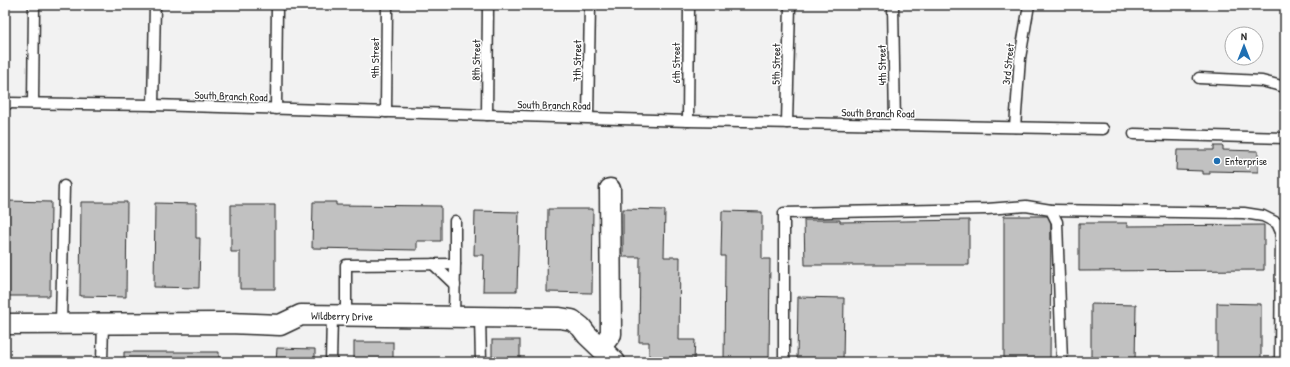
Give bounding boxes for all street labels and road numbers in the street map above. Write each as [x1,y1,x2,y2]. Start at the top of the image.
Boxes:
street label: 9th Street [368,38,382,78]
street label: 8th Street [469,39,483,81]
street label: 7th Street [570,40,584,82]
street label: 6th Street [669,42,683,83]
street label: 3rd Street [999,42,1017,85]
street label: 5th Street [769,43,783,85]
street label: 4th Street [875,44,889,85]
street label: South Branch Road [194,88,269,104]
street label: South Branch Road [517,97,592,113]
street label: South Branch Road [841,105,916,121]
street label: Wildberry Drive [311,308,374,324]

